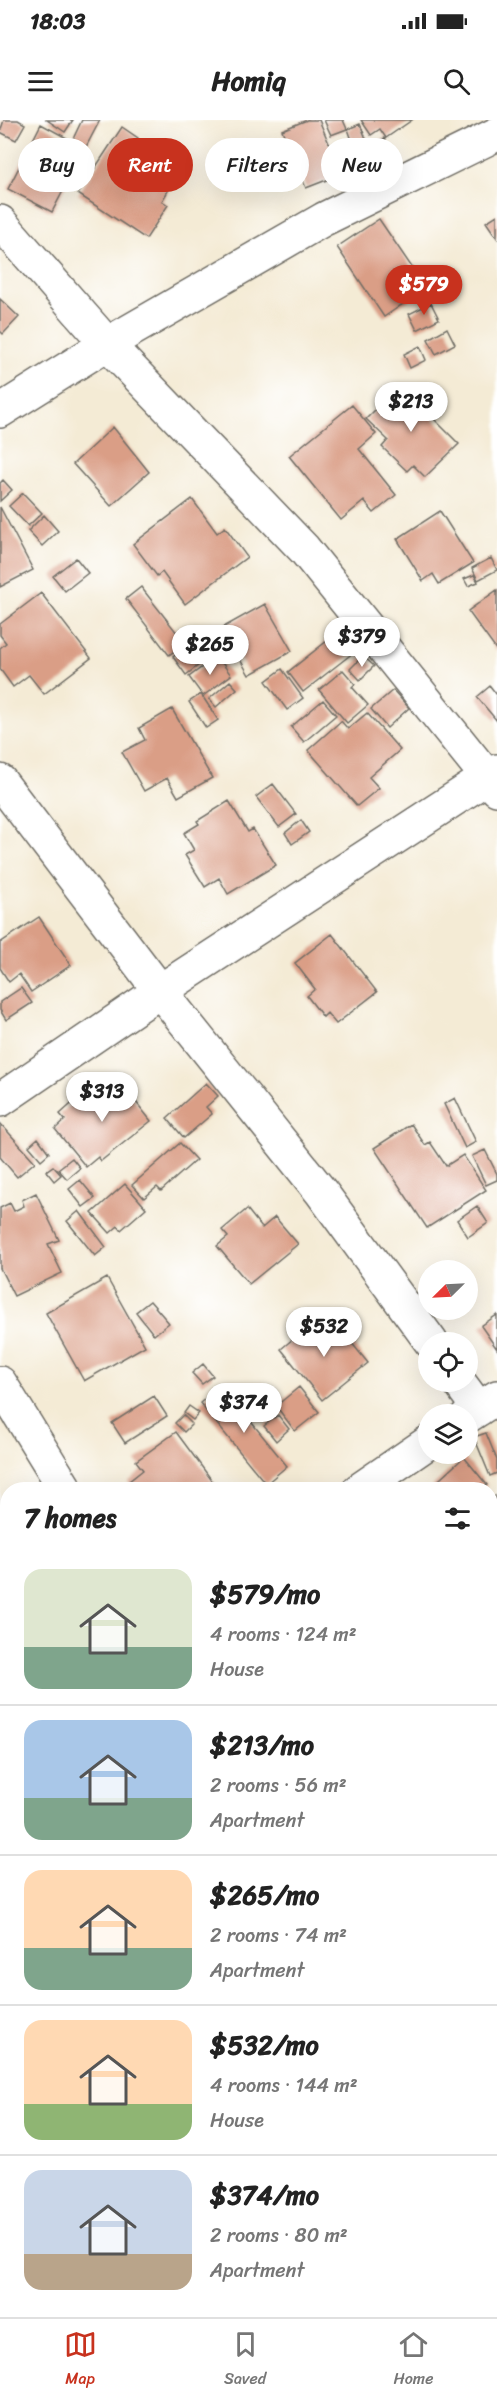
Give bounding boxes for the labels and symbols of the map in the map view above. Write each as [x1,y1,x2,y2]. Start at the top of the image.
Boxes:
pin: $579 [388,265,460,316]
pin: $213 [375,382,447,433]
pin: $379 [326,617,398,668]
pin: $265 [174,625,246,676]
pin: $313 [66,1072,138,1123]
north arrow [418,1260,478,1320]
pin: $532 [288,1307,360,1358]
pin: $374 [208,1383,280,1434]

